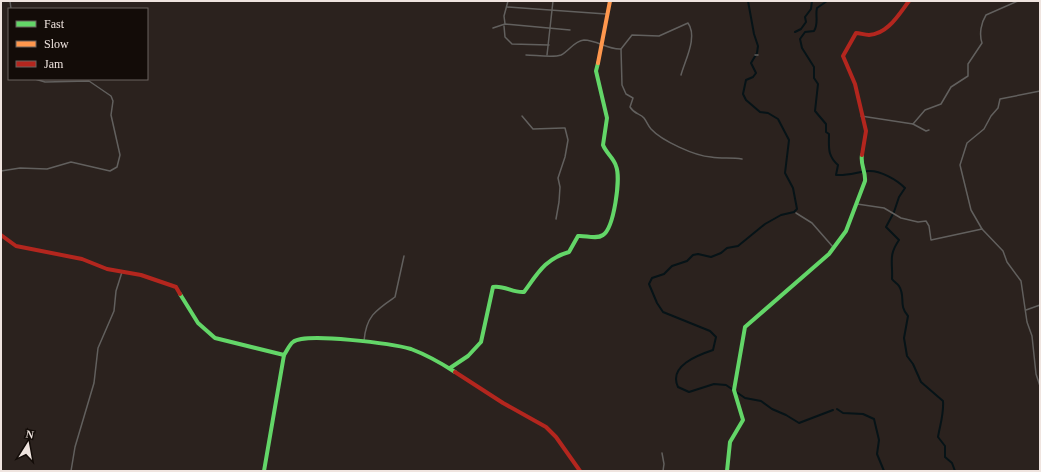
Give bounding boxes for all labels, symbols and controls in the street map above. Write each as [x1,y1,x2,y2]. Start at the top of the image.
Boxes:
legend [8,8,148,80]
text: Fast [44,17,65,31]
text: Slow [44,37,69,51]
text: Jam [44,57,64,71]
north arrow [8,424,48,464]
text: N [25,428,35,441]

